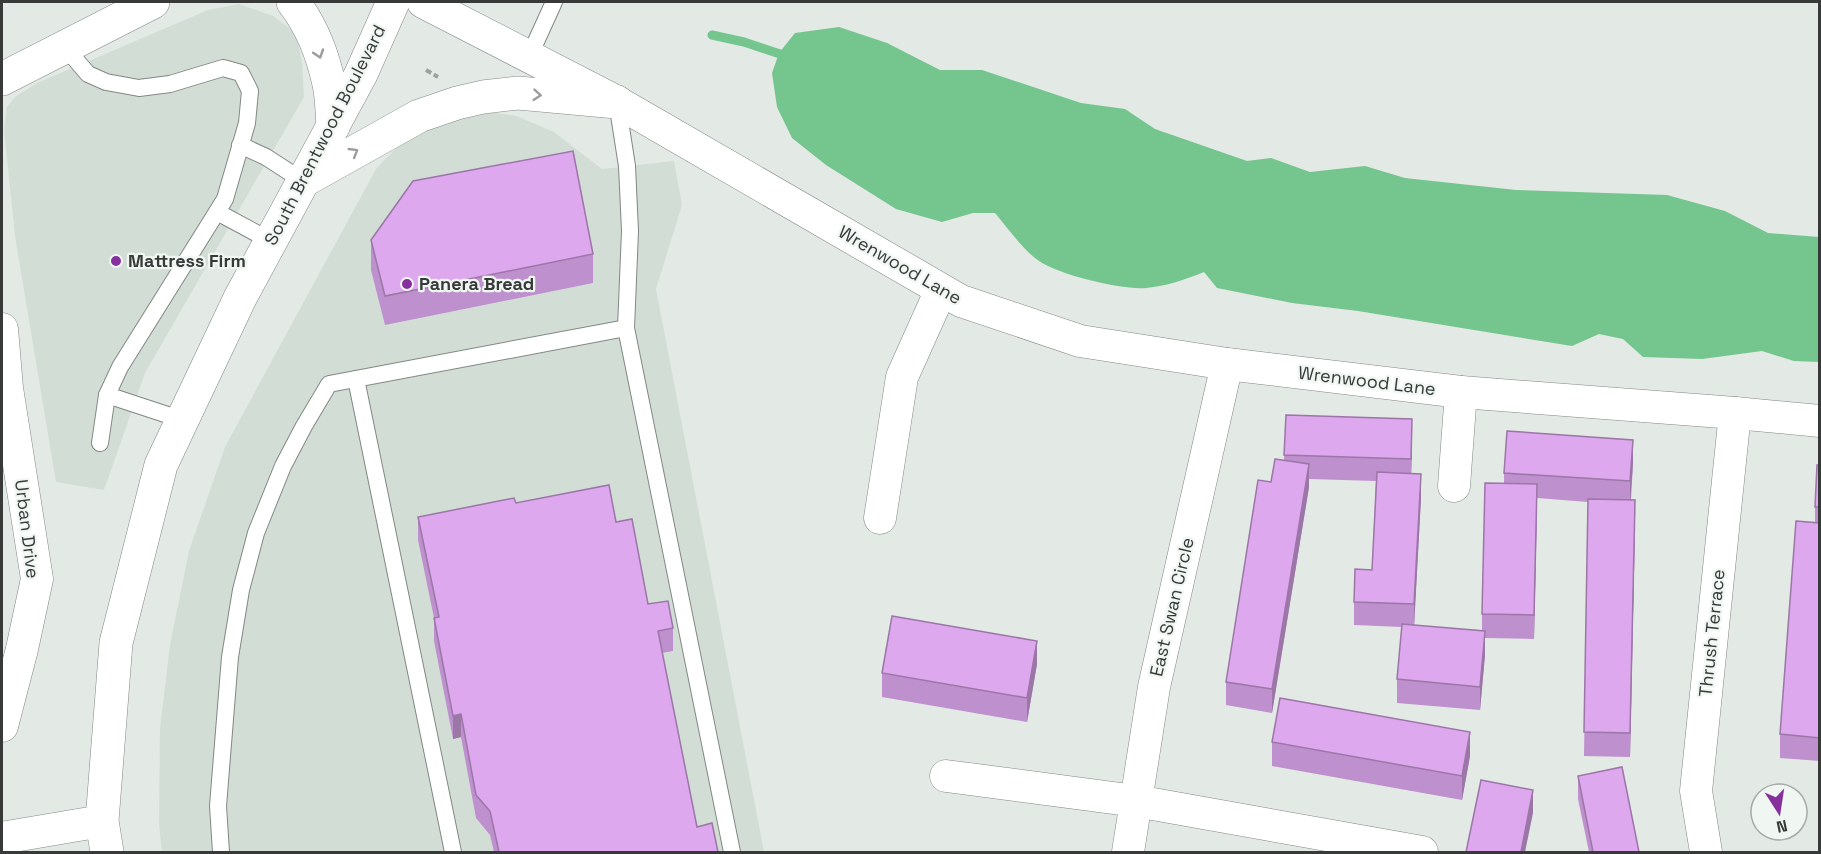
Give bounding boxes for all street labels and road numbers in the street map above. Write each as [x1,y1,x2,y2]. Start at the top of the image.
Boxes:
street label: South Brentwood Boulevard [259,21,390,249]
street label: Wrenwood Lane [835,220,966,309]
street label: Wrenwood Lane [1297,361,1437,400]
street label: Urban Drive [10,478,45,580]
street label: East Swan Circle [1144,535,1199,679]
street label: Thrush Terrace [1693,568,1730,698]

